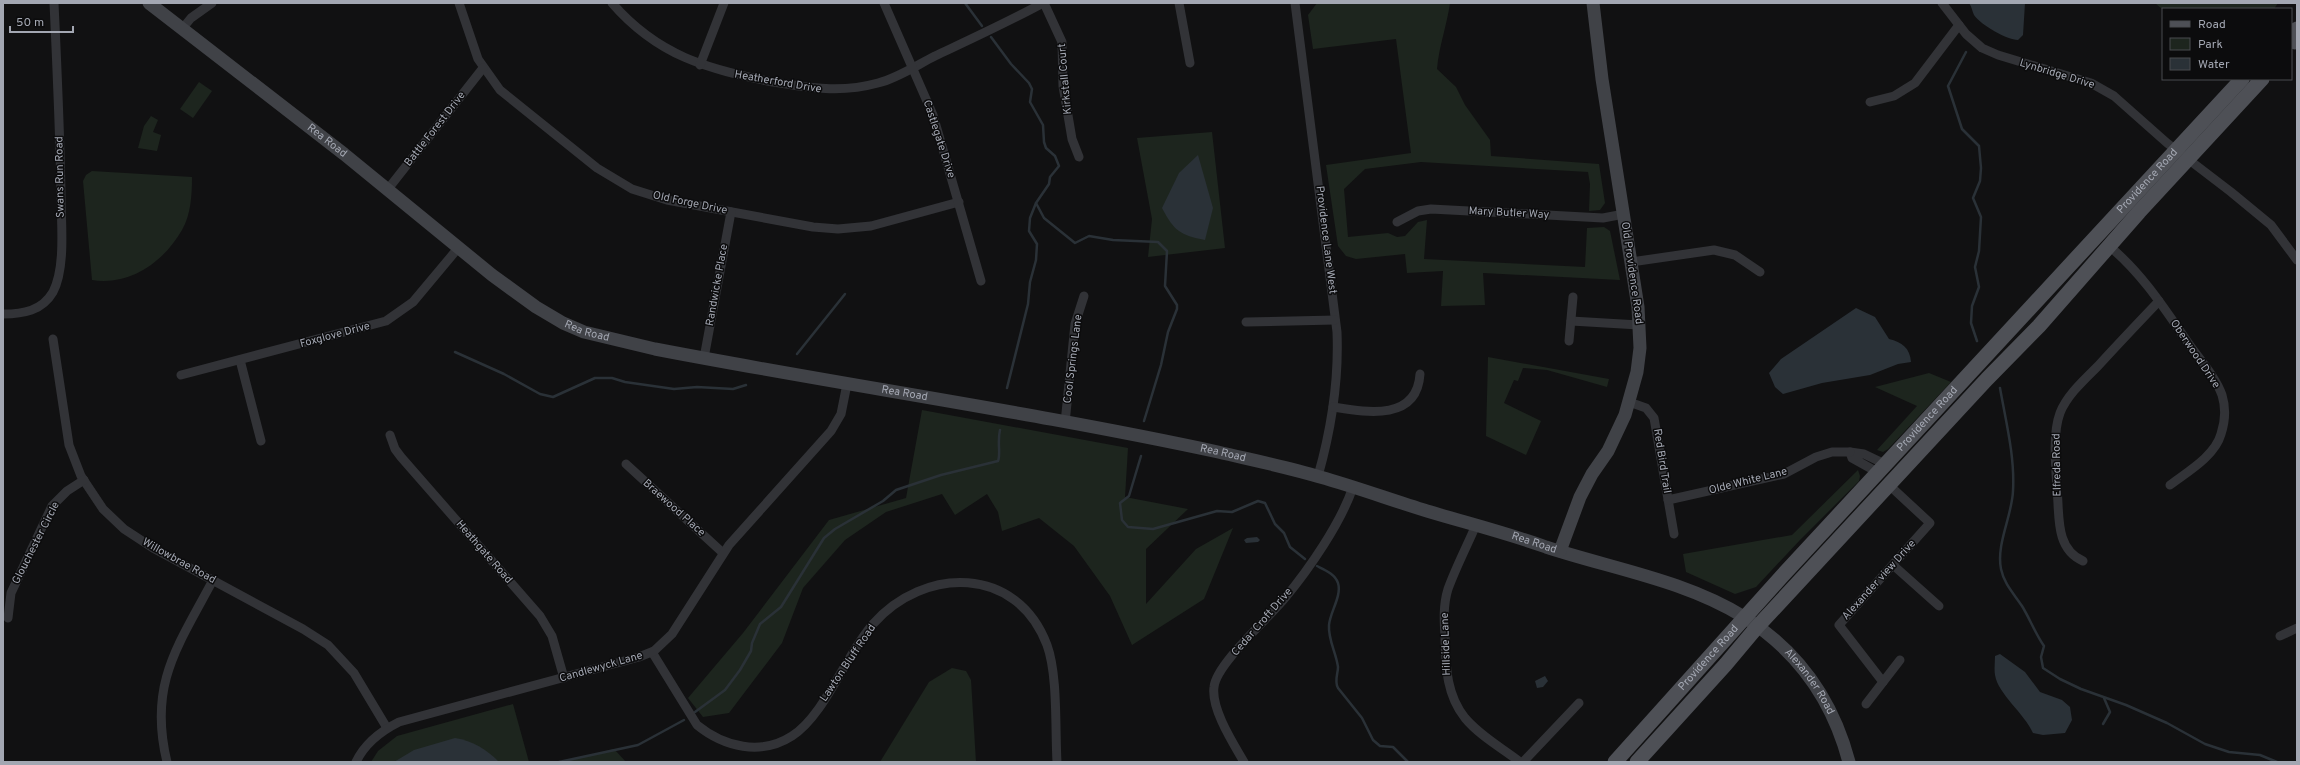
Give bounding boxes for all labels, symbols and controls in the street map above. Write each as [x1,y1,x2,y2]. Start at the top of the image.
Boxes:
scale bar [10,8,73,34]
legend [2162,8,2292,80]
text: 50 m [16,15,44,31]
text: Road [2198,17,2226,33]
text: Park [2198,37,2223,53]
street label: Kirkstall Court [1055,43,1075,115]
street label: Lynbridge Drive [2018,56,2096,92]
text: Water [2198,57,2230,73]
street label: Heatherford Drive [733,67,823,97]
street label: Battle Forest Drive [401,89,469,169]
street label: Castlegate Drive [920,98,958,180]
street label: Rea Road [304,121,350,161]
street label: Swans Run Road [52,136,68,218]
street label: Providence Road [2114,146,2181,217]
street label: Providence Lane West [1312,185,1340,295]
street label: Old Forge Drive [651,188,729,218]
street label: Mary Butler Way [1468,204,1550,222]
street label: Old Providence Road [1618,221,1646,325]
street label: Randwicke Place [703,243,731,327]
street label: Cool Springs Lane [1061,314,1085,404]
street label: Rea Road [562,317,611,345]
street label: Oberwood Drive [2167,317,2223,391]
street label: Foxglove Drive [298,319,372,351]
street label: Rea Road [880,383,929,404]
street label: Providence Road [1894,383,1961,454]
street label: Red Bird Trail [1650,428,1674,494]
street label: Elfreda Road [2049,433,2065,497]
street label: Rea Road [1199,441,1247,465]
street label: Olde White Lane [1707,464,1789,498]
street label: Braewood Place [640,476,708,540]
street label: Glouchester Circle [9,499,63,587]
street label: Heathgate Road [453,517,515,587]
street label: Rea Road [1510,529,1559,557]
street label: Willowbrae Road [140,535,218,587]
street label: Alexander view Drive [1839,537,1919,623]
street label: Cedar Croft Drive [1229,585,1296,659]
street label: Hillside Lane [1438,612,1454,676]
street label: Lawton Bluff Road [817,622,879,704]
street label: Providence Road [1675,622,1742,694]
street label: Alexander Road [1781,645,1838,717]
street label: Candlewyck Lane [558,648,644,686]

